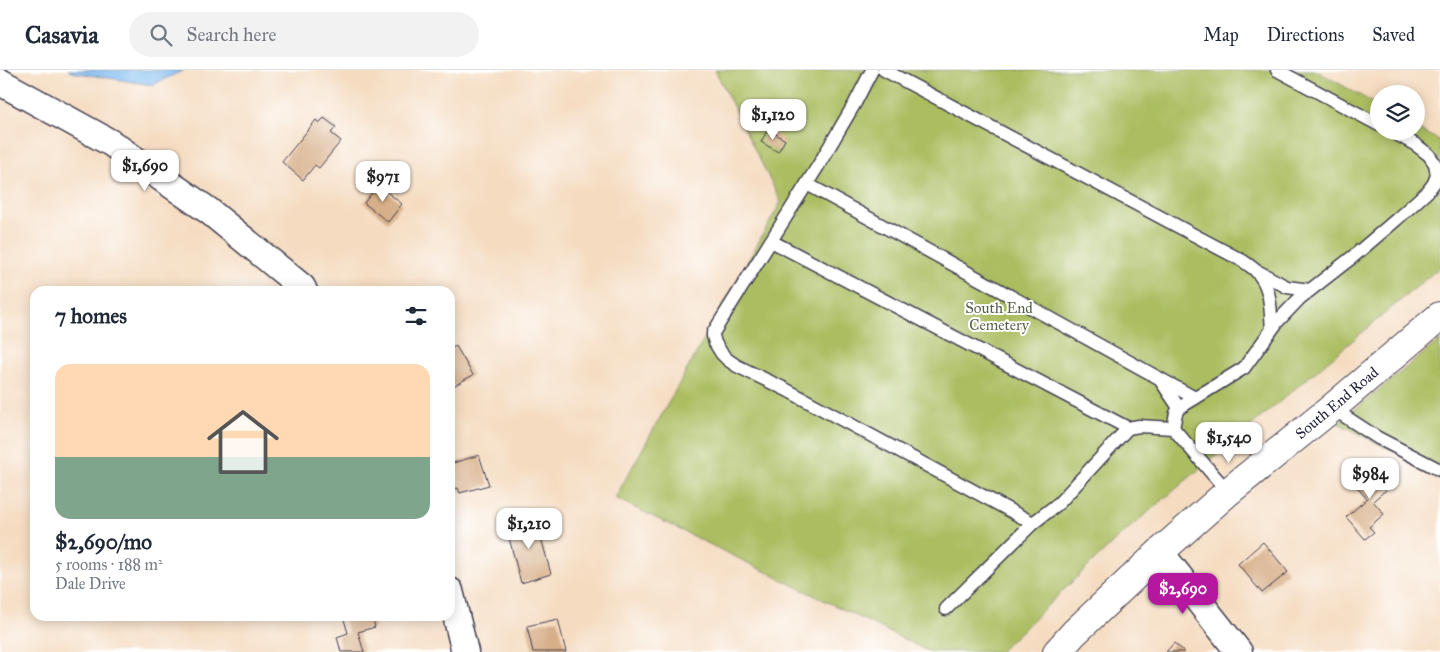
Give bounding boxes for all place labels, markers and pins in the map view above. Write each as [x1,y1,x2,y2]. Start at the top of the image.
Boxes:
pin: $1,120 [732,98,814,141]
pin: $1,690 [104,150,186,192]
pin: $971 [353,160,413,203]
pin: $1,540 [1188,422,1270,464]
pin: $984 [1340,458,1400,500]
pin: $1,210 [488,508,570,550]
pin: $2,690 [1142,572,1224,615]

